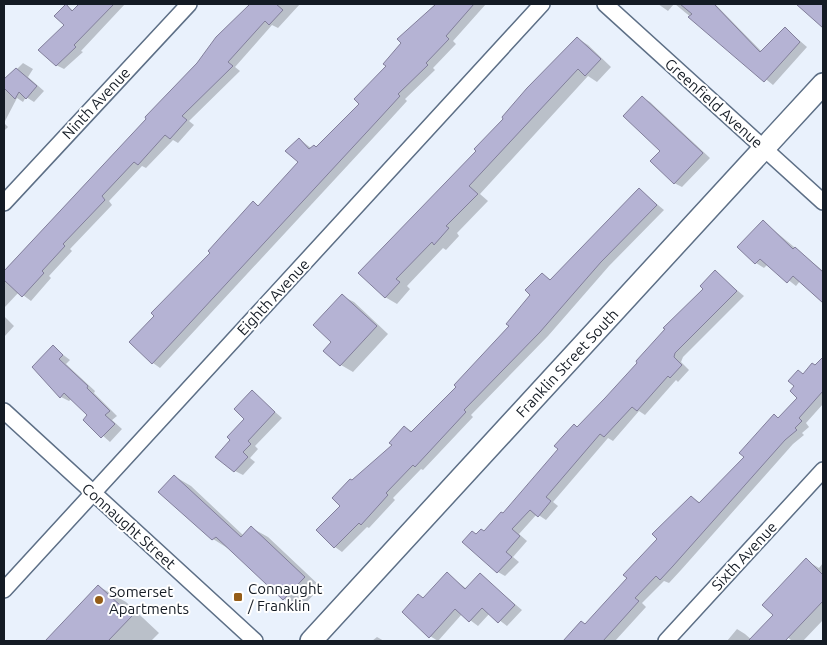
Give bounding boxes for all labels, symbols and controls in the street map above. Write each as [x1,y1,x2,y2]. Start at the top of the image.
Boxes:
street label: Greenfield Avenue [662,55,766,151]
street label: Ninth Avenue [59,64,133,142]
street label: Eighth Avenue [233,255,313,339]
street label: Franklin Street South [512,305,622,421]
street label: Connaught Street [79,480,179,572]
street label: Sixth Avenue [708,518,780,594]
place label: Connaught / Franklin [247,580,323,614]
place label: Somerset Apartments [109,583,189,617]
marker: Connaught / Franklin [232,591,244,603]
marker: Somerset Apartments [93,594,105,606]

